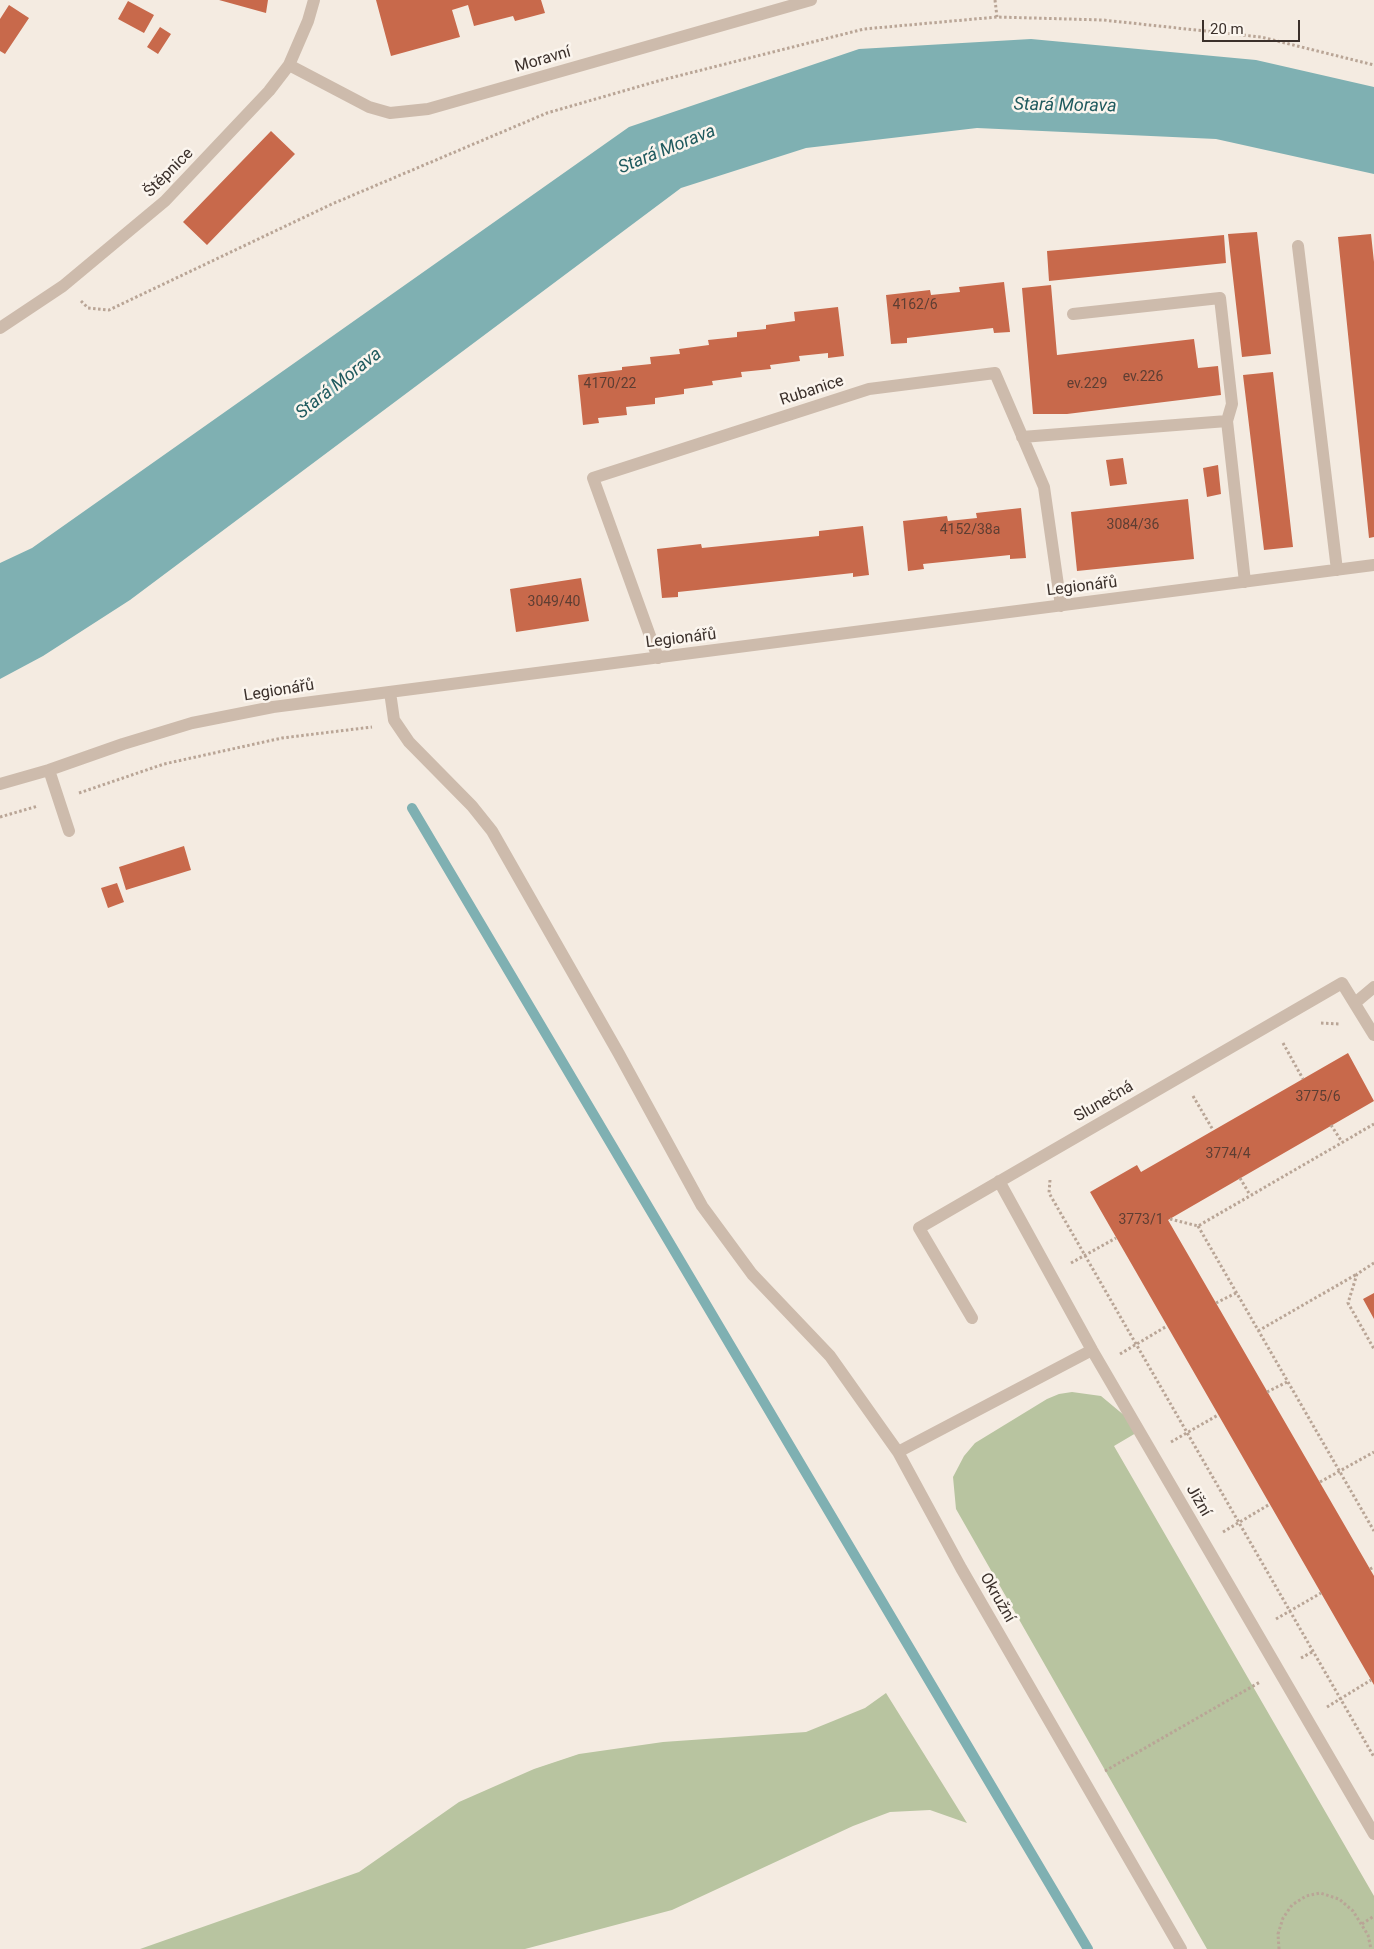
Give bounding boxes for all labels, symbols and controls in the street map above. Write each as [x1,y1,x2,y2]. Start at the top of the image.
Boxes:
scale bar [1204,10,1302,42]
text: 20 m [1210,20,1244,38]
street label: Moravní [513,43,573,77]
water label: Stará Morava [1013,94,1117,118]
water label: Stará Morava [615,121,719,179]
street label: Štěpnice [140,144,198,202]
house number: 4162/6 [892,297,938,313]
water label: Stará Morava [292,344,386,424]
house number: ev.226 [1123,369,1163,385]
street label: Rubanice [778,372,846,410]
house number: 4170/22 [584,376,636,392]
house number: ev.229 [1067,376,1107,392]
house number: 3084/36 [1107,517,1159,533]
house number: 4152/38a [940,522,1000,538]
street label: Legionářů [1046,573,1118,601]
house number: 3049/40 [528,594,580,610]
street label: Legionářů [645,625,717,653]
street label: Legionářů [242,676,316,706]
street label: Slunečná [1071,1077,1137,1127]
house number: 3775/6 [1295,1089,1341,1105]
house number: 3774/4 [1205,1146,1251,1162]
house number: 3773/1 [1118,1212,1164,1228]
street label: Jižní [1181,1482,1215,1520]
street label: Okružní [975,1570,1019,1626]

